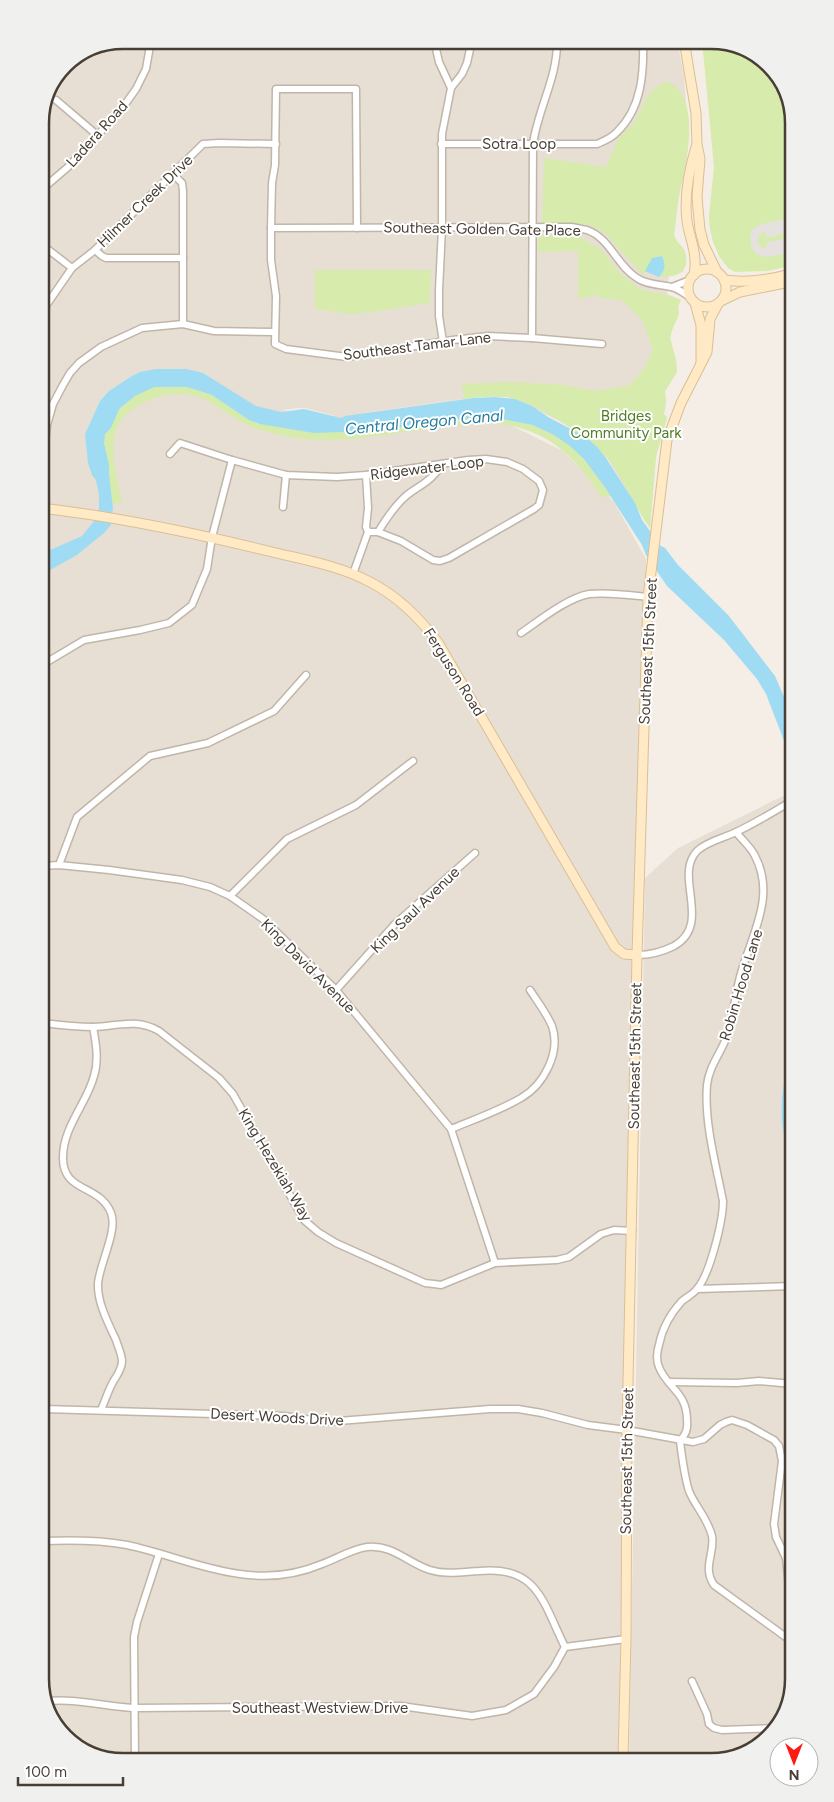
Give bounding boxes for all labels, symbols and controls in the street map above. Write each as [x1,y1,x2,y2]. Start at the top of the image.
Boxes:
street label: Ladera Road [62,97,132,171]
street label: Sotra Loop [482,135,556,153]
street label: Hilmer Creek Drive [94,151,196,251]
street label: Southeast Golden Gate Place [383,218,581,240]
street label: Southeast Tamar Lane [342,328,492,364]
water label: Central Oregon Canal [344,406,504,438]
park label: Bridges Community Park [570,407,682,442]
street label: Ridgewater Loop [369,452,485,484]
street label: Southeast 15th Street [635,577,661,725]
street label: Ferguson Road [420,624,488,720]
street label: King Saul Avenue [367,863,463,957]
street label: King David Avenue [257,915,359,1017]
street label: Robin Hood Lane [715,927,767,1043]
street label: Southeast 15th Street [625,982,645,1130]
street label: King Hezekiah Way [234,1105,316,1225]
street label: Southeast 15th Street [617,1387,637,1535]
street label: Desert Woods Drive [210,1405,344,1429]
street label: Southeast Westview Drive [232,1699,408,1717]
north arrow [769,1737,819,1787]
scale bar [18,1754,122,1786]
text: 100 m [25,1763,67,1781]
text: N [789,1766,799,1783]

